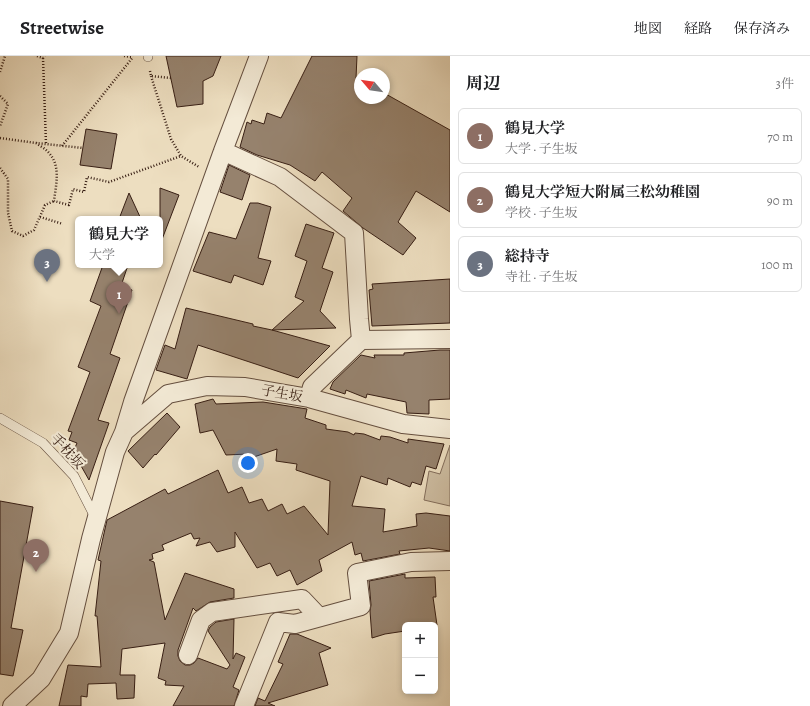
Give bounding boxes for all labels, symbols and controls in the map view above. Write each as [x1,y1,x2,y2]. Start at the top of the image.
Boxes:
text: Streetwise [20,15,104,41]
text: 地図 [634,19,662,38]
text: 経路 [684,19,712,38]
text: 保存済み [734,19,790,38]
north arrow [354,68,390,104]
text: 周辺 [466,72,500,95]
text: 3件 [776,75,794,92]
text: 鶴見大学 [505,118,565,138]
text: 1 [478,128,482,145]
text: 70 m [767,128,793,145]
text: 大学 · 子生坂 [505,140,578,157]
text: 鶴見大学短大附属三松幼稚園 [505,182,700,202]
text: 2 [477,192,483,209]
text: 90 m [767,192,793,209]
text: 学校 · 子生坂 [505,204,578,221]
popup [75,216,163,268]
text: 鶴見大学 [89,224,149,244]
text: 大学 [89,246,115,263]
text: 総持寺 [505,246,550,266]
pin: 3 [34,249,60,282]
text: 3 [477,256,483,273]
text: 100 m [761,256,793,273]
text: 寺社 · 子生坂 [505,268,578,285]
pin: 1 [106,281,132,314]
street label: 子生坂 [260,380,304,406]
street label: 手枕坂 [46,430,89,473]
your location [238,453,258,473]
pin: 2 [23,539,49,572]
map controls [402,622,438,694]
button: + [402,622,438,658]
button: − [402,658,438,694]

